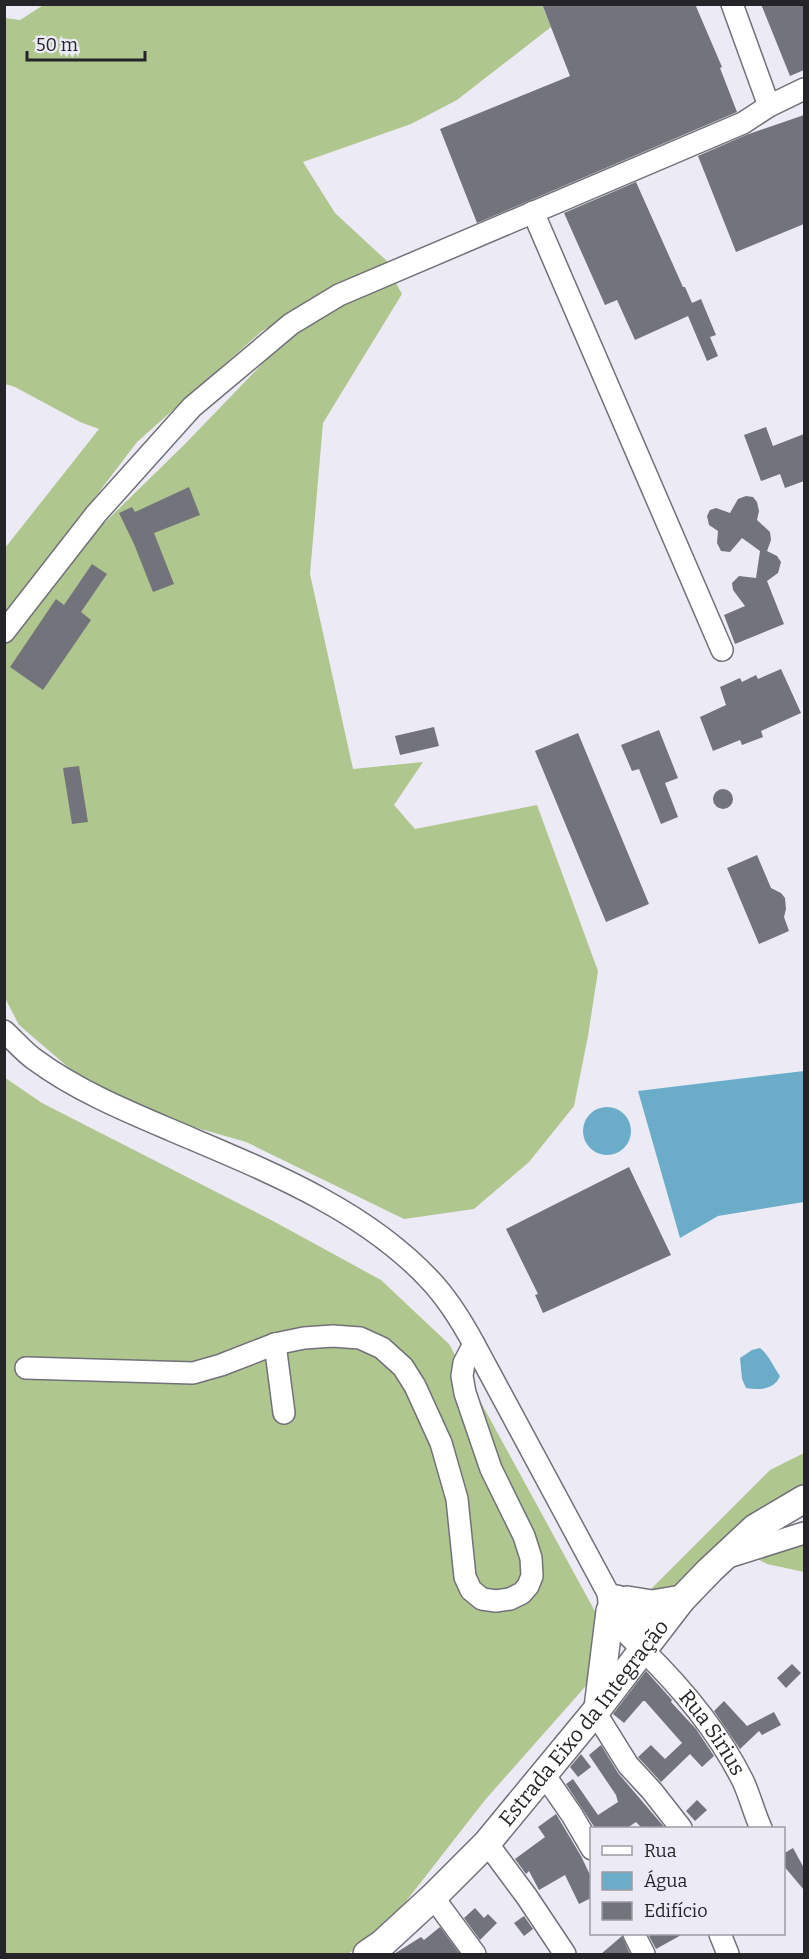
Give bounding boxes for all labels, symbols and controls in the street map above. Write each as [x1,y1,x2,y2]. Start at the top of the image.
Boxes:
scale bar [27,24,146,62]
text: 50 m [36,34,78,56]
street label: Estrada Eixo da Integração [493,1614,674,1831]
street label: Rua Sirius [673,1684,751,1780]
legend [590,1827,785,1935]
text: Rua [644,1840,677,1862]
text: Água [644,1870,688,1892]
text: Edifício [644,1900,708,1922]

